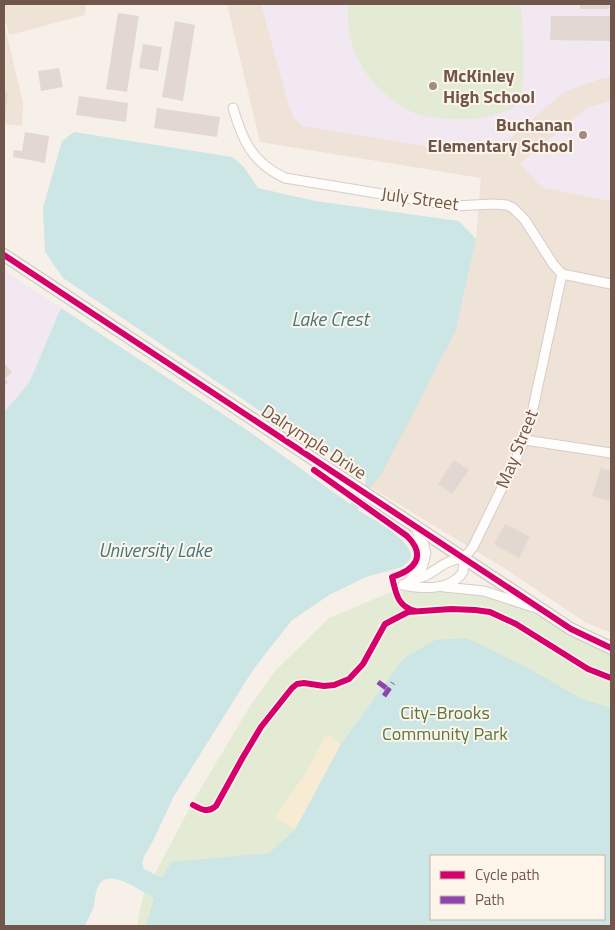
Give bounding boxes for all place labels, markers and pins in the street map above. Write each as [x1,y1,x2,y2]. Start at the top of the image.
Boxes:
place label: McKinley High School [443,62,535,110]
marker: McKinley High School [427,80,439,92]
place label: Buchanan Elementary School [428,111,573,159]
marker: Buchanan Elementary School [577,129,589,141]

